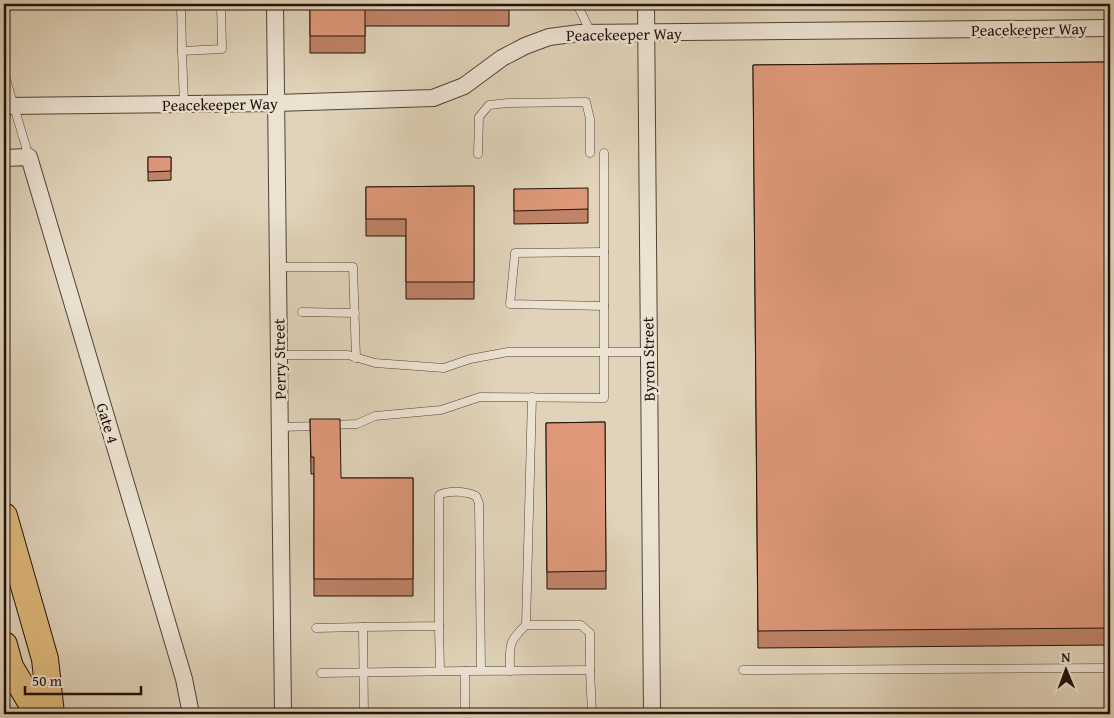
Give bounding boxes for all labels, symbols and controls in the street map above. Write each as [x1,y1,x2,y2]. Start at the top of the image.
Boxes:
street label: Peacekeeper Way [971,16,1087,42]
street label: Peacekeeper Way [566,21,682,47]
street label: Peacekeeper Way [162,91,278,117]
street label: Byron Street [635,316,661,401]
street label: Perry Street [266,318,292,400]
street label: Gate 4 [90,400,126,447]
north arrow [1042,646,1092,696]
text: N [1061,647,1071,667]
scale bar [25,663,141,695]
text: 50 m [32,670,63,691]

